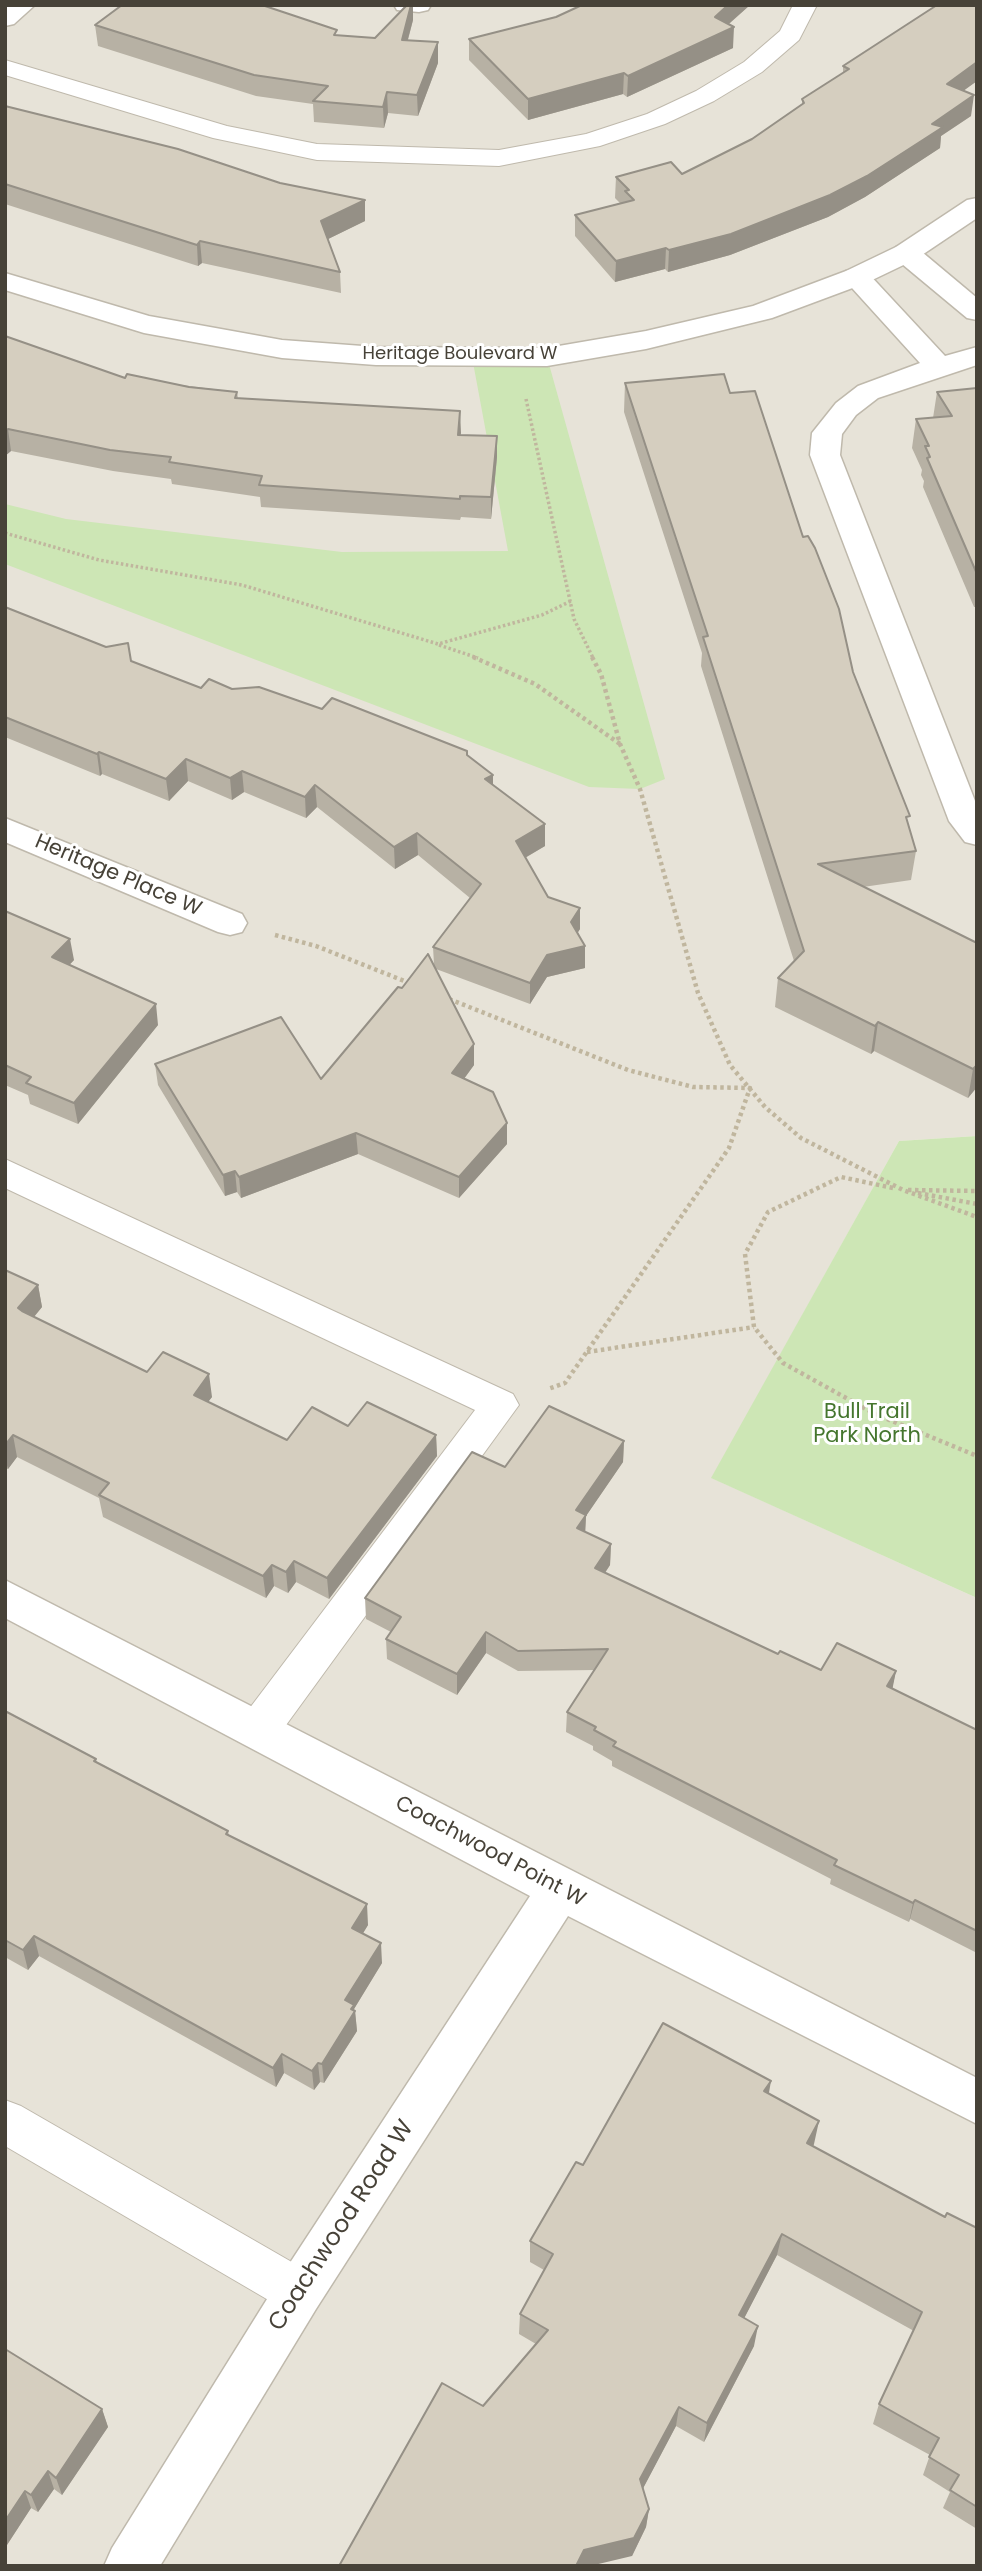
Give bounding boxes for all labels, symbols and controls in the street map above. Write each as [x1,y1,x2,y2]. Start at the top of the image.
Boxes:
street label: Heritage Boulevard W [363,343,557,365]
street label: Heritage Place W [31,830,205,922]
park label: Bull Trail Park North [813,1400,921,1450]
street label: Coachwood Point W [391,1791,589,1913]
street label: Coachwood Road W [263,2115,421,2337]

